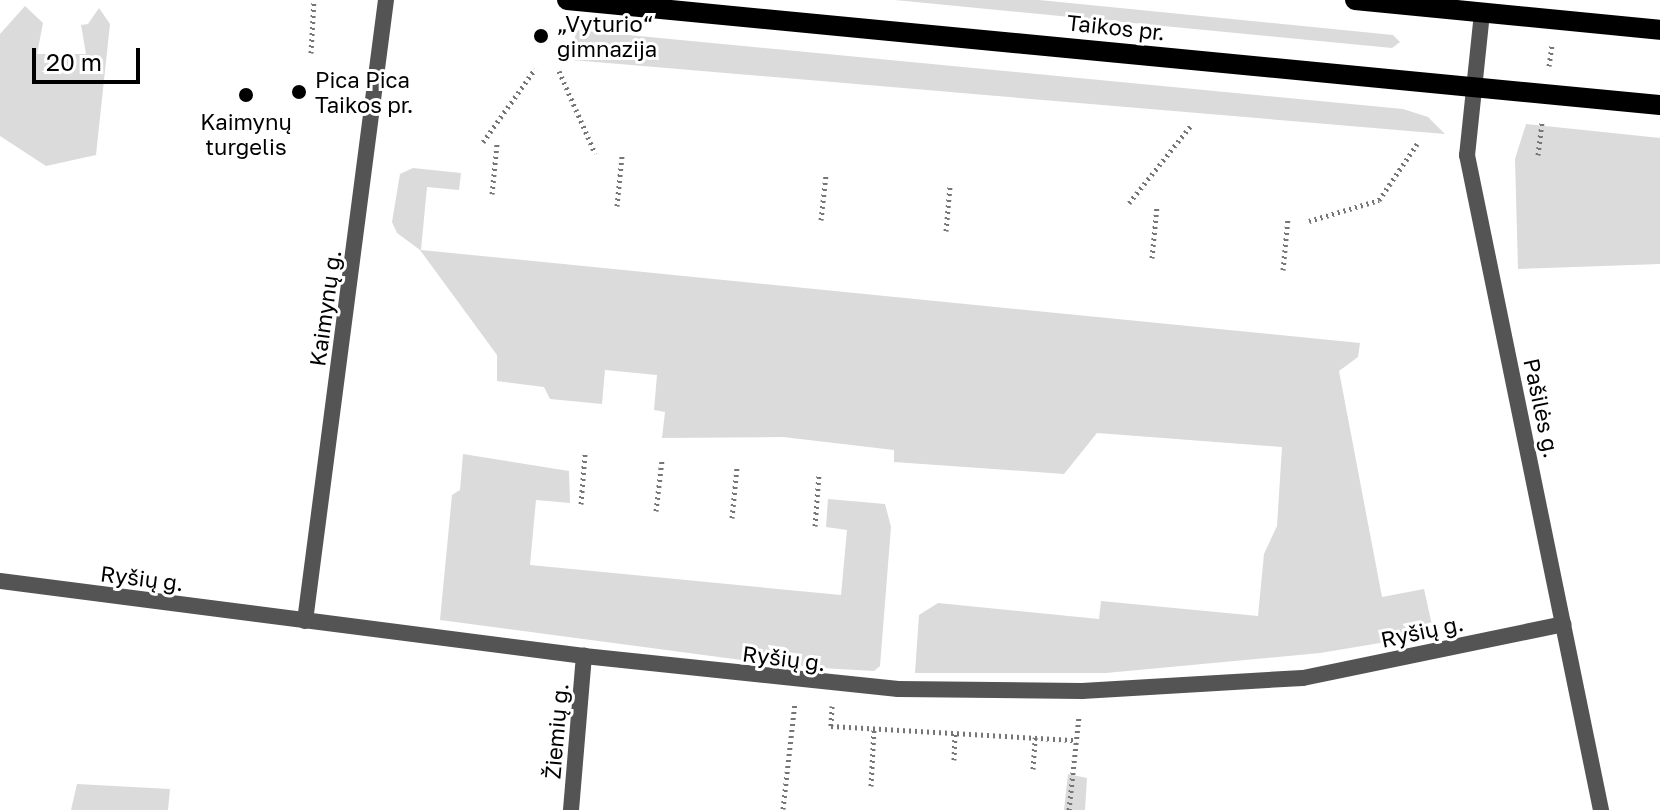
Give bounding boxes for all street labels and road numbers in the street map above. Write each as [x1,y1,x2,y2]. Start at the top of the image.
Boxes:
street label: Taikos pr. [1066,9,1166,45]
street label: Kaimynų g. [304,248,346,368]
street label: Pašilės g. [1519,356,1565,460]
street label: Ryšių g. [99,560,185,596]
street label: Ryšių g. [1378,609,1466,653]
street label: Ryšių g. [741,640,827,676]
street label: Žiemių g. [539,682,573,780]

